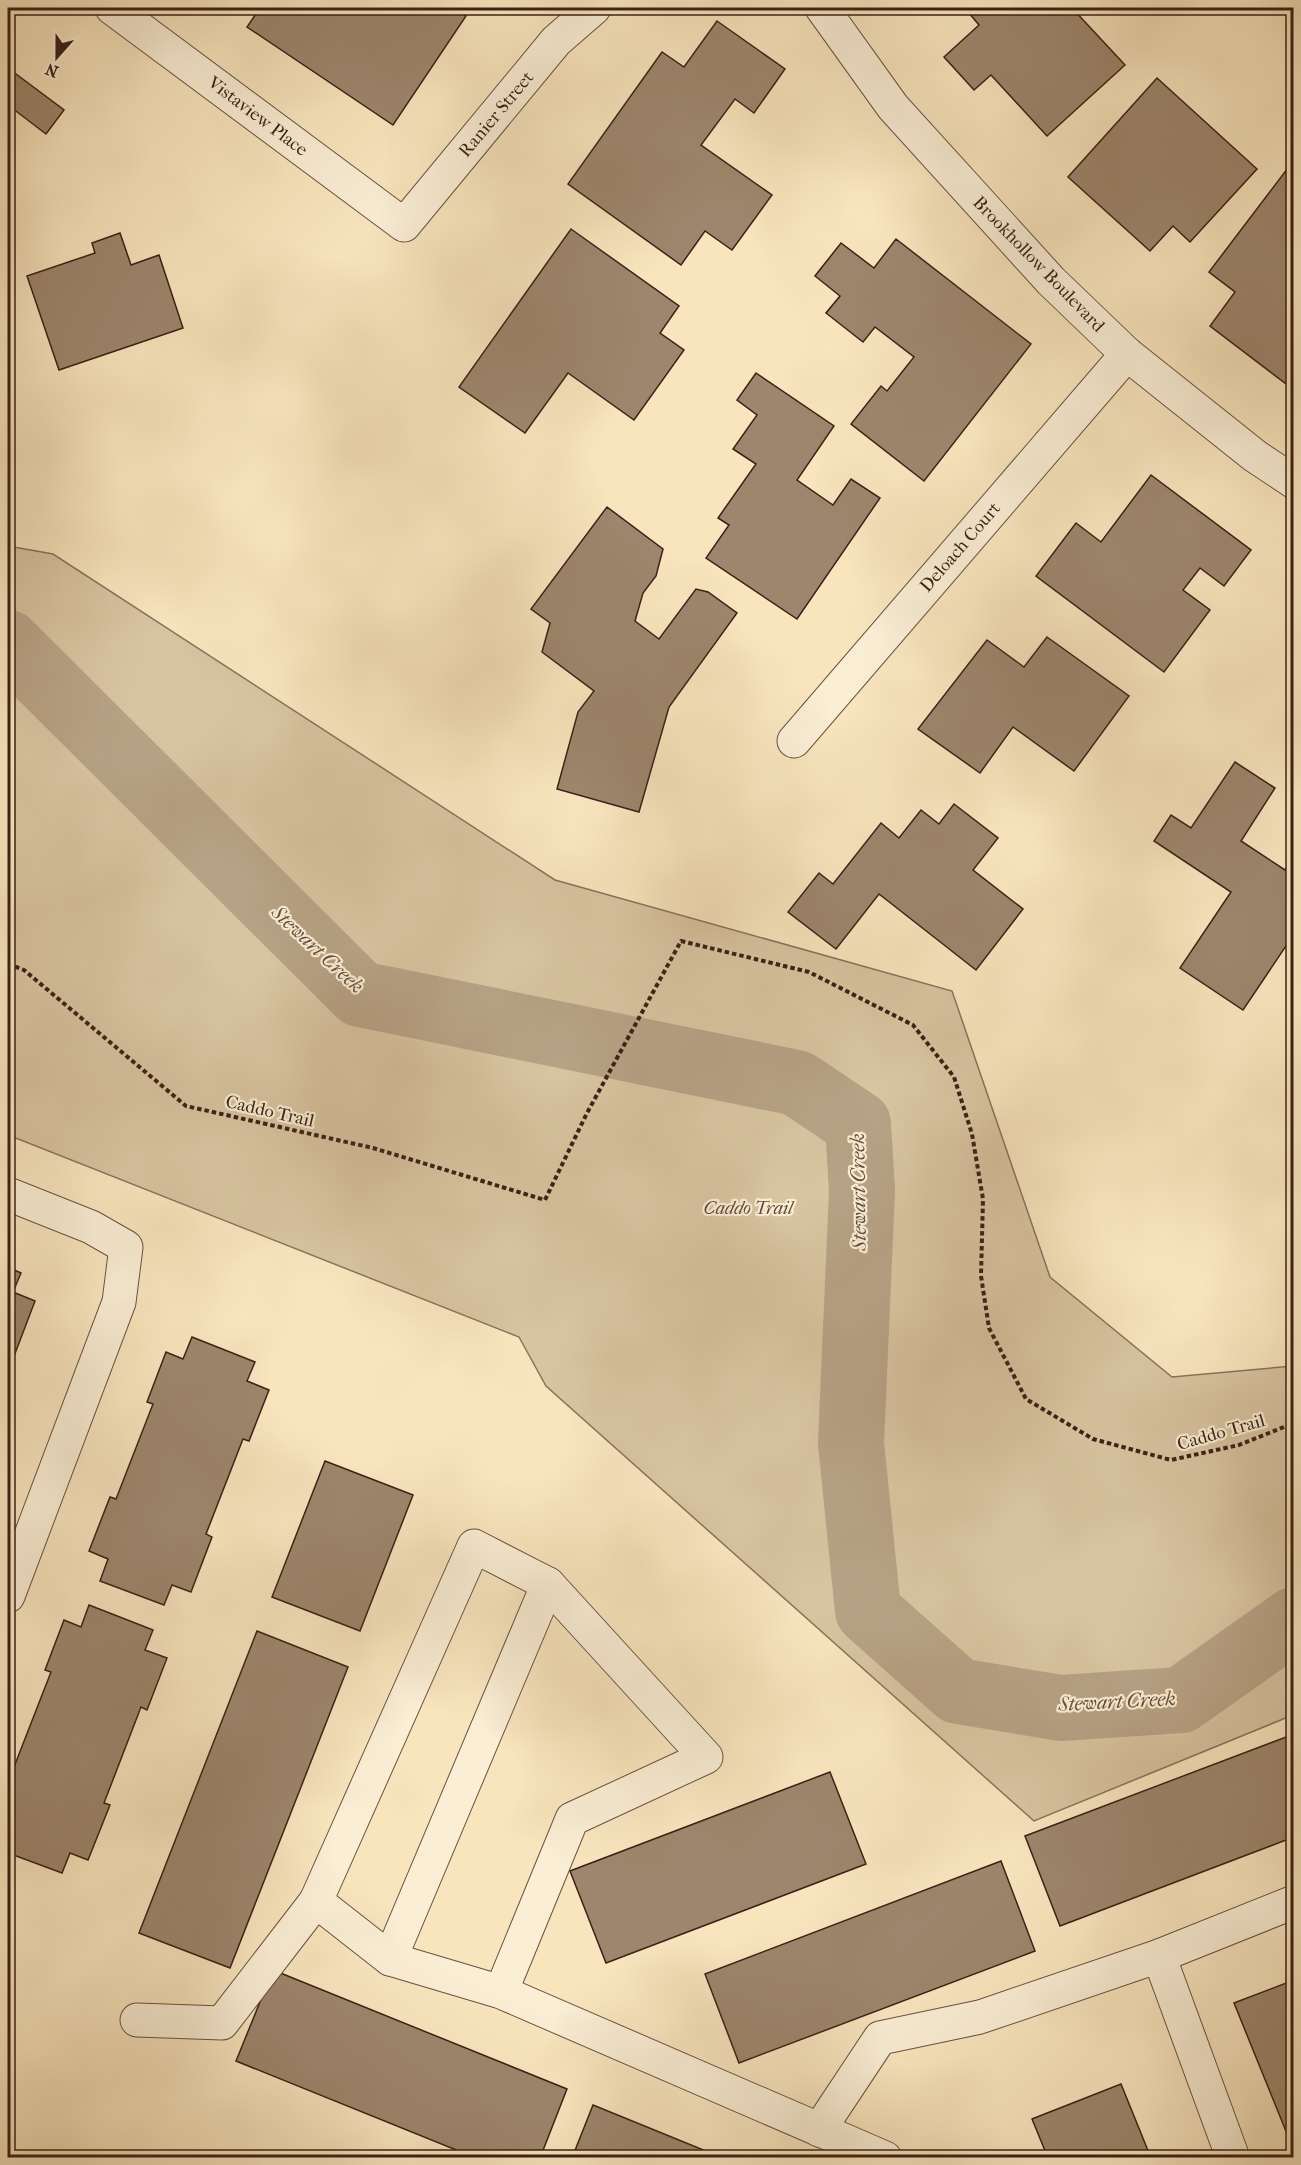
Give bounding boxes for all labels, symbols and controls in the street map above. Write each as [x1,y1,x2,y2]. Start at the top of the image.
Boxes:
north arrow [27,27,87,87]
text: N [42,59,61,82]
street label: Ranier Street [455,67,539,161]
street label: Vistaview Place [203,72,312,161]
street label: Brookhollow Boulevard [968,192,1109,337]
street label: Deloach Court [916,498,1005,597]
water label: Stewart Creek [266,900,368,998]
street label: Caddo Trail [224,1091,316,1132]
water label: Stewart Creek [846,1133,871,1252]
park label: Caddo Trail [703,1198,795,1219]
street label: Caddo Trail [1175,1410,1267,1455]
water label: Stewart Creek [1057,1687,1176,1716]

